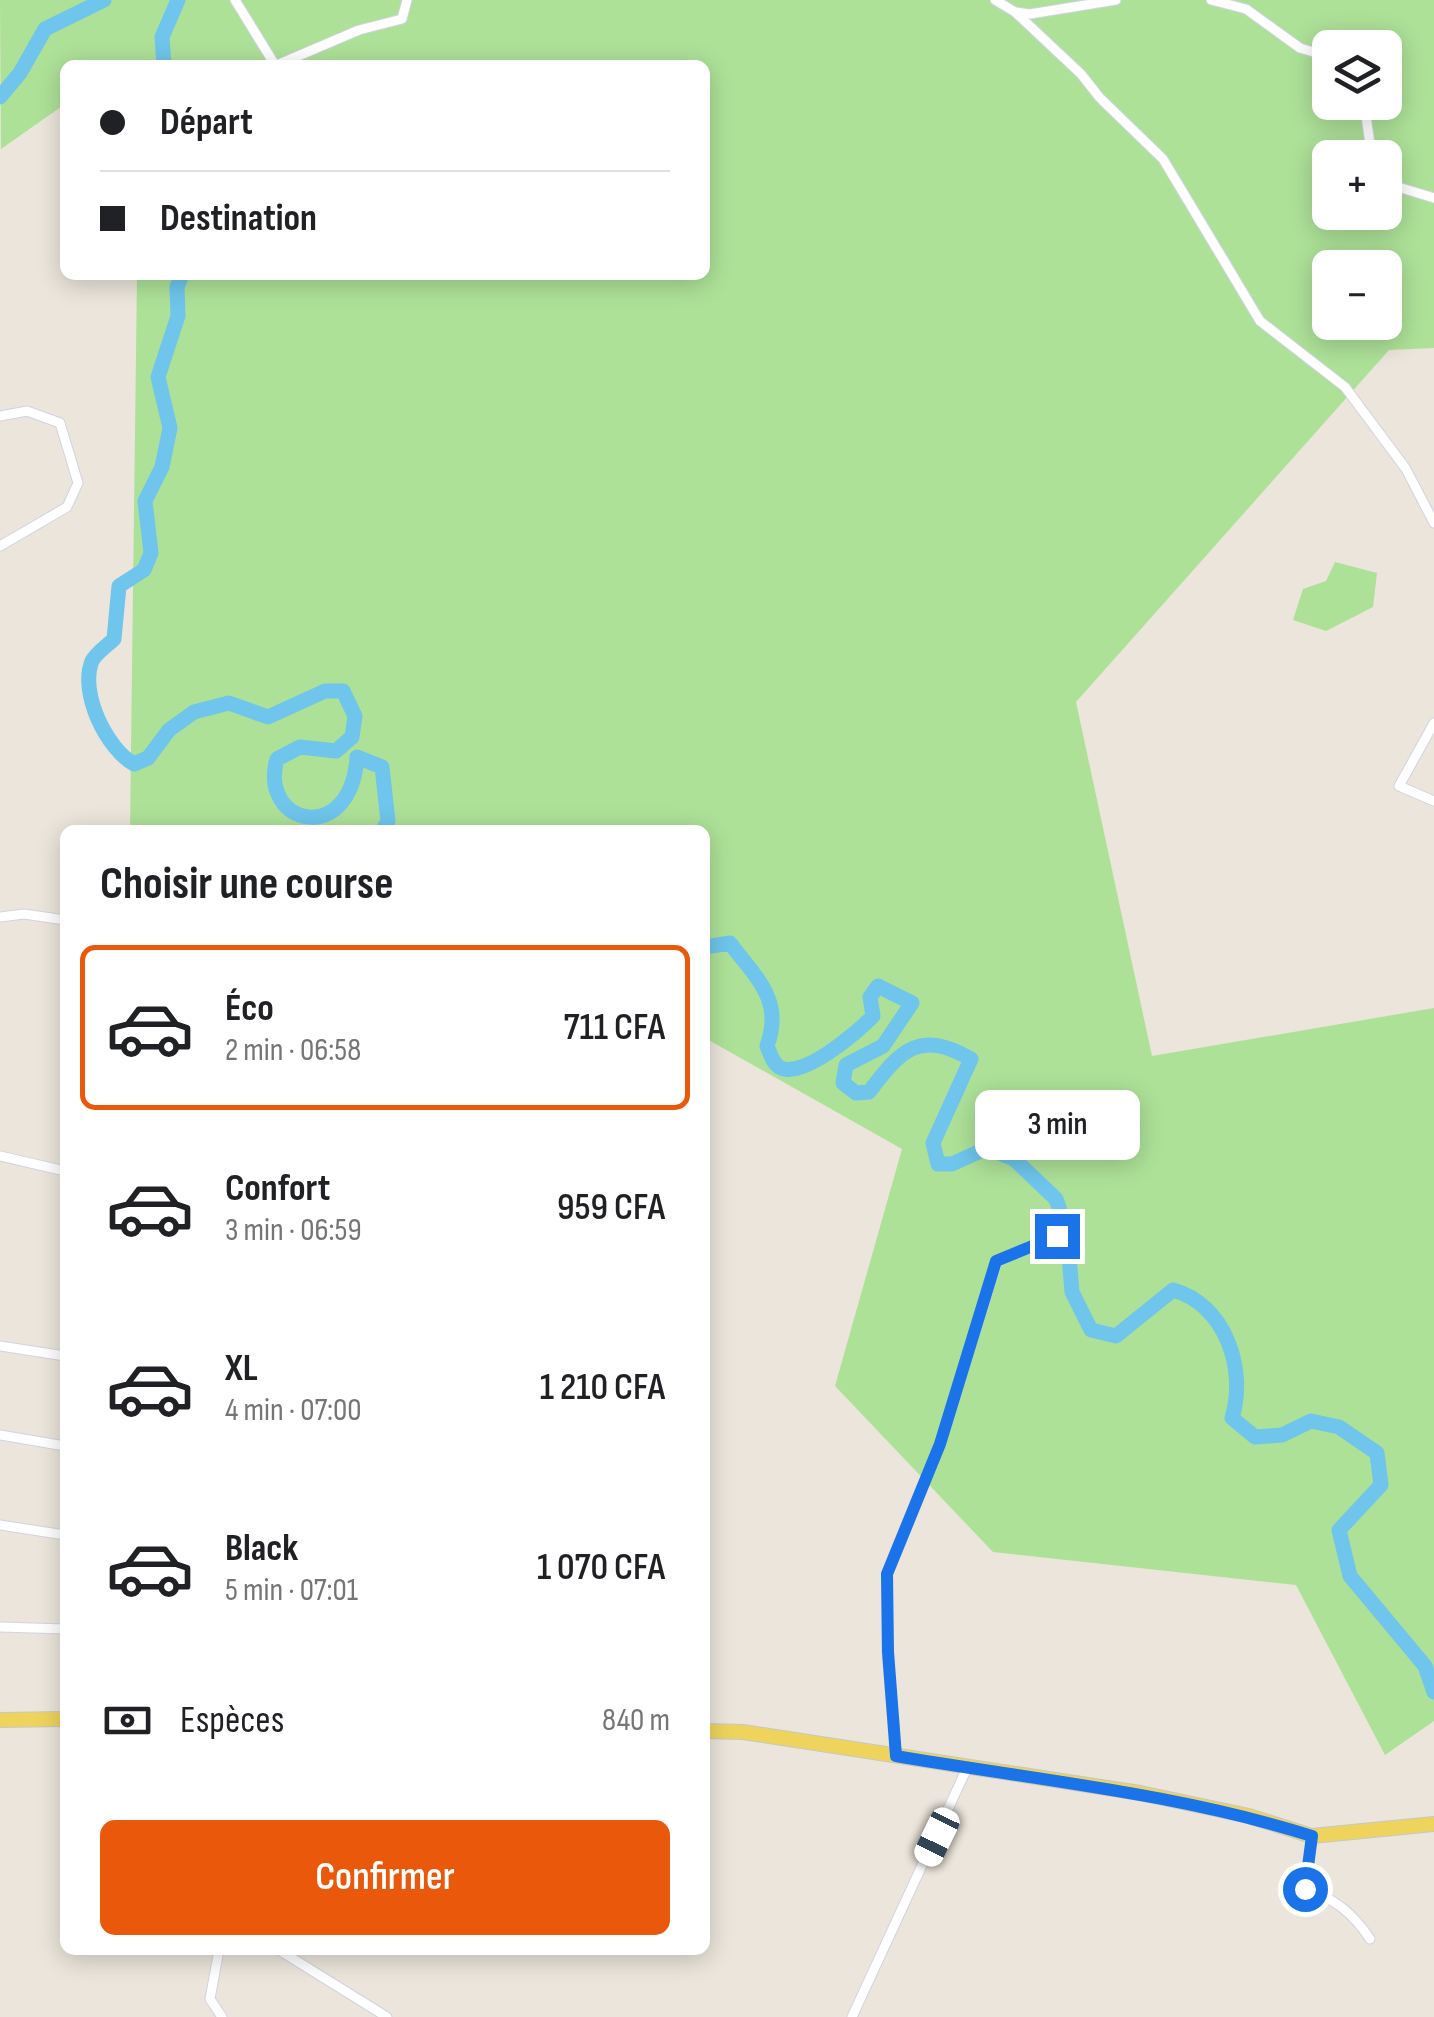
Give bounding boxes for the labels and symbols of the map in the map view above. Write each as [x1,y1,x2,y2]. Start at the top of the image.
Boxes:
callout: 3 min [974,1091,1140,1161]
route end [1035,1214,1080,1259]
car [910,1803,964,1871]
route start [1283,1867,1328,1912]

